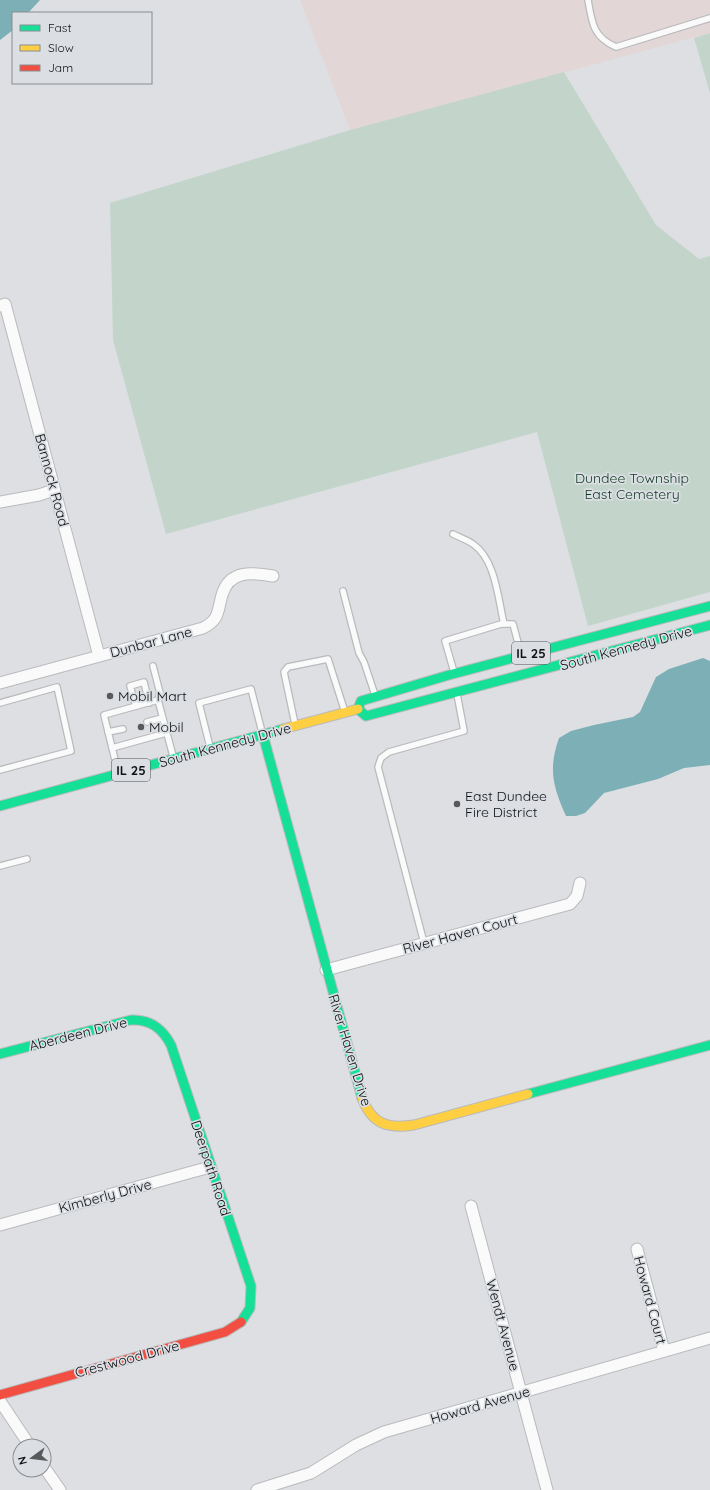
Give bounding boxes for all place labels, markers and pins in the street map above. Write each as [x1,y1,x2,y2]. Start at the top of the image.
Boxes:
place label: Mobil Mart [118,687,187,705]
marker: Mobil Mart [105,691,115,701]
place label: Mobil [149,718,184,736]
marker: Mobil [136,722,146,732]
place label: East Dundee Fire District [465,787,547,821]
marker: East Dundee Fire District [452,799,462,809]

